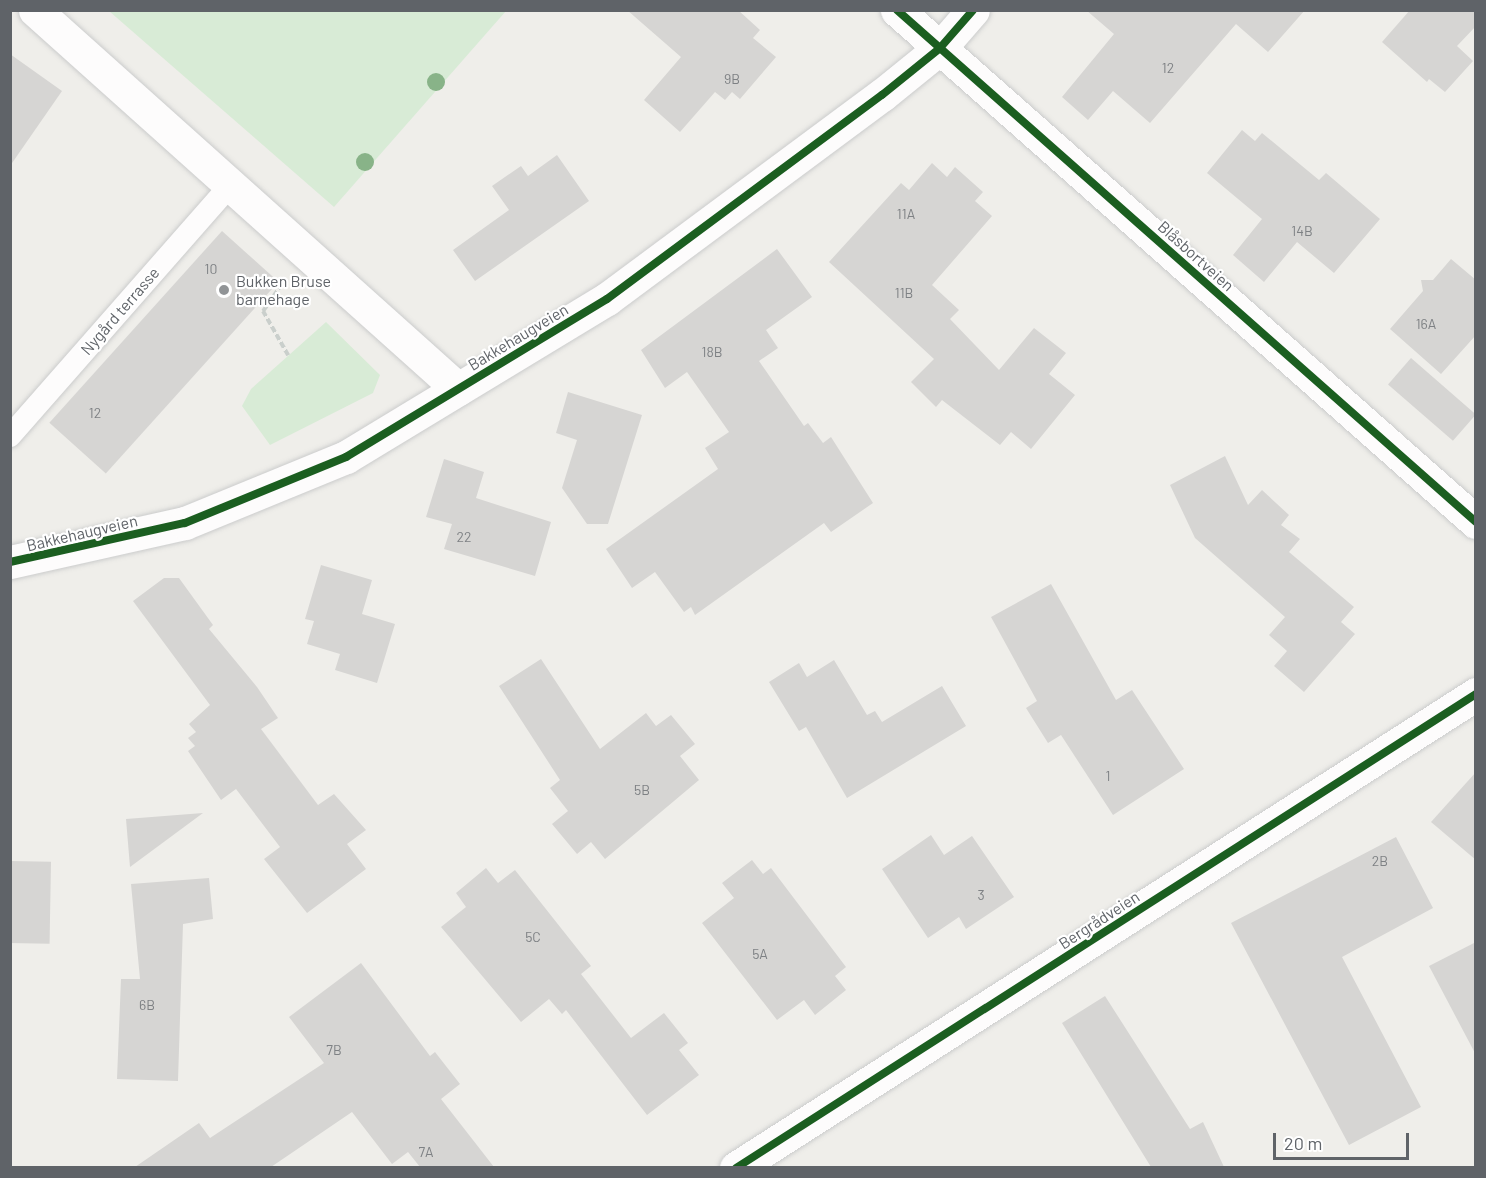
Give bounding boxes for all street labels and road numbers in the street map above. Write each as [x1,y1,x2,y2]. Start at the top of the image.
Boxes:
street label: Blåsbortveien [1154,217,1238,295]
street label: Nygård terrasse [77,263,163,359]
street label: Bakkehaugveien [464,300,572,374]
street label: Bakkehaugveien [25,511,139,555]
street label: Bergrådveien [1055,887,1143,953]

